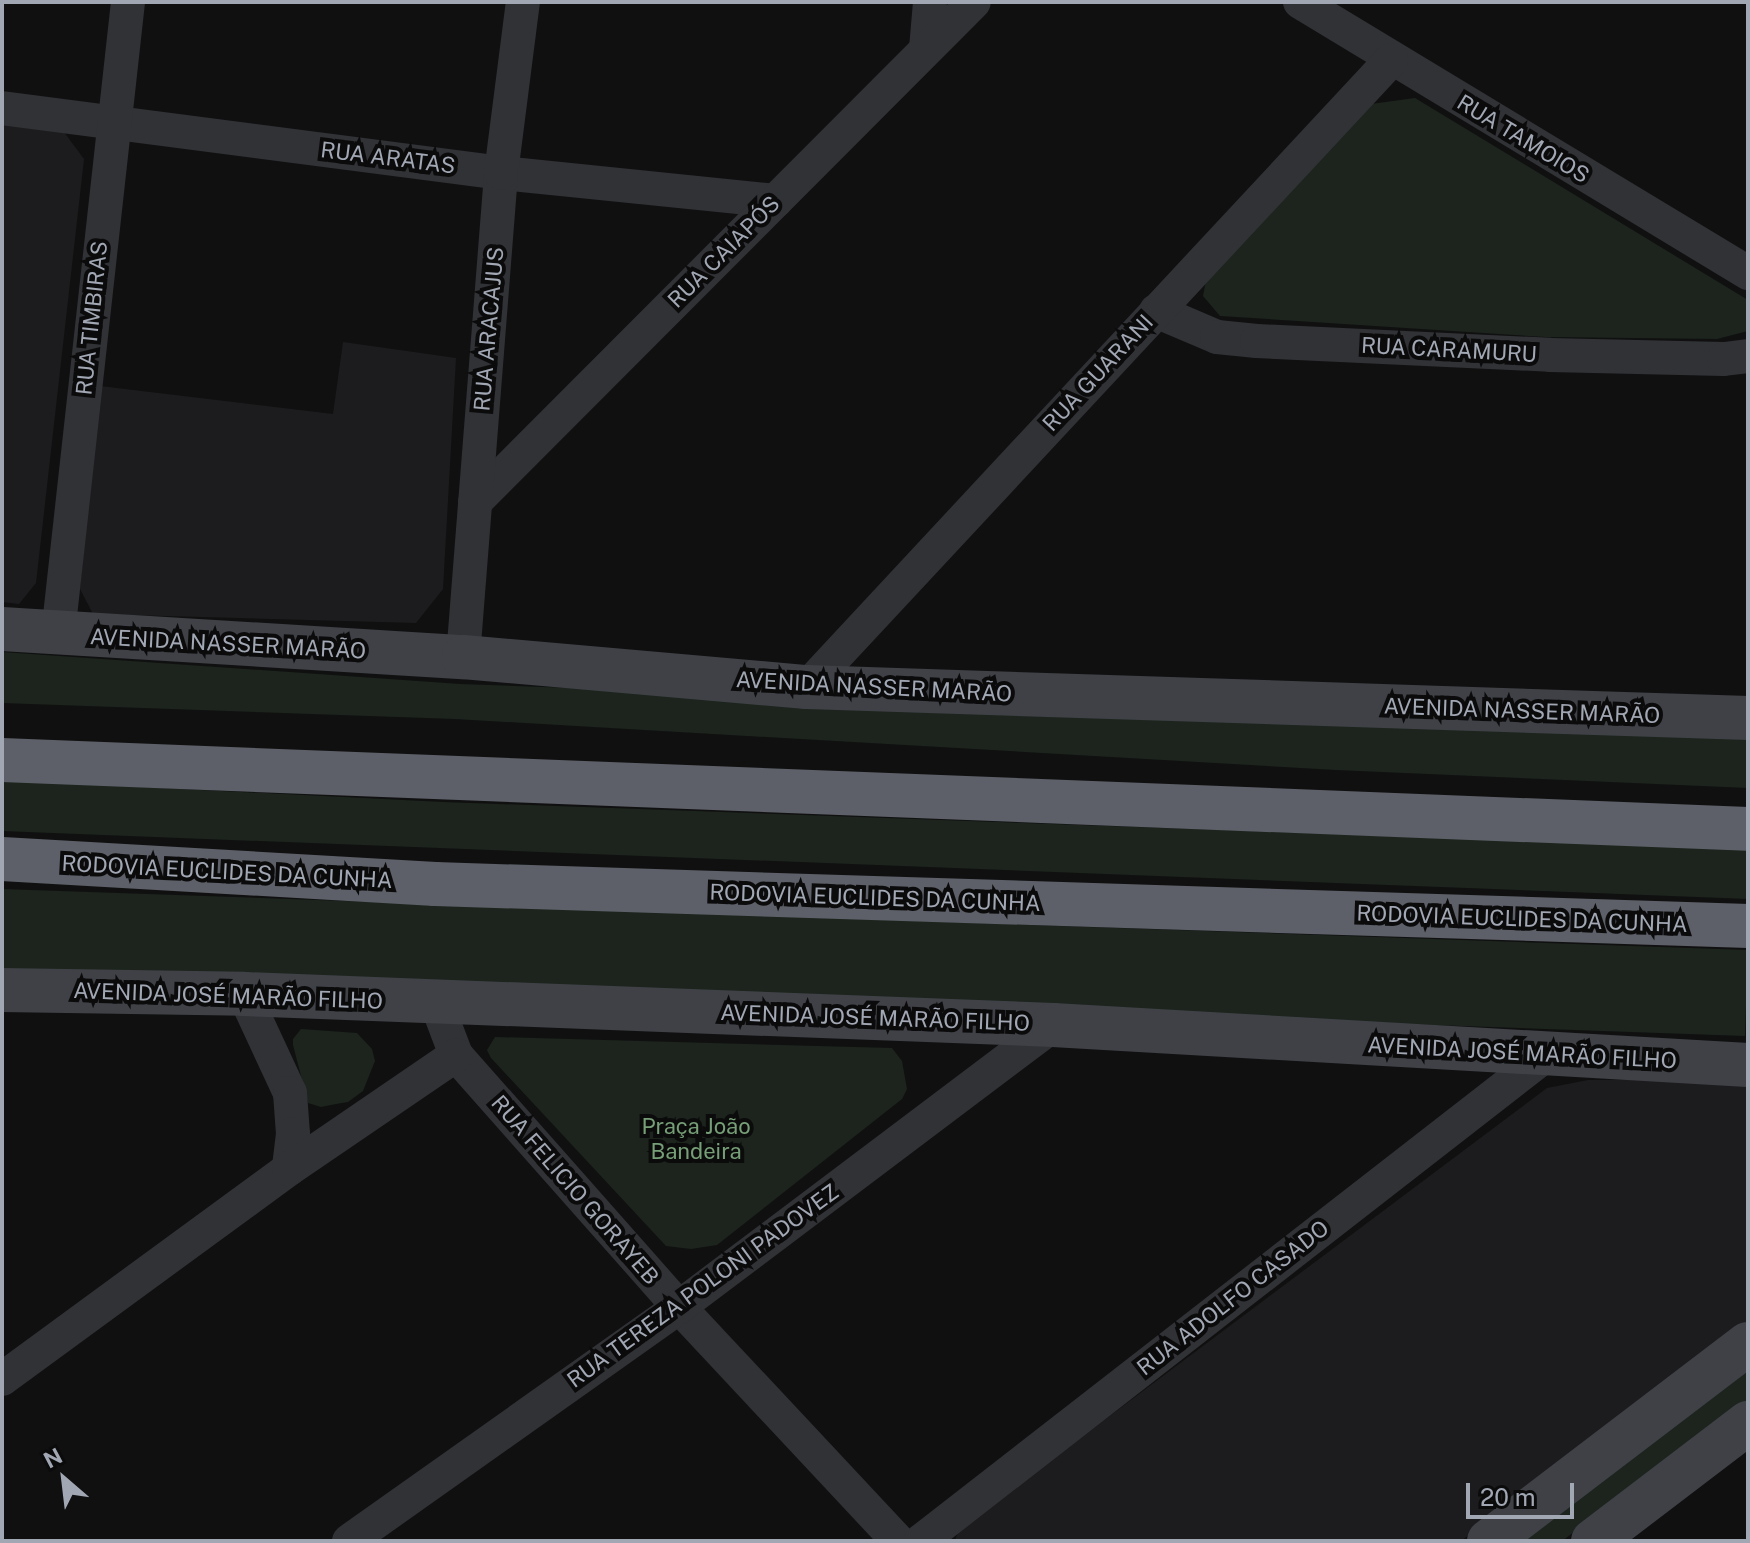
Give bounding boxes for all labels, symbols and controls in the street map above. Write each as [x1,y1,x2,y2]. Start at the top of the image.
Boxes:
street label: RUA TAMOIOS [1452,89,1594,189]
street label: RUA ARATAS [319,137,457,179]
street label: RUA CAIAPÓS [663,191,785,313]
street label: RUA TIMBIRAS [71,240,113,396]
street label: RUA ARACAJUS [469,246,509,412]
street label: RUA GUARANI [1037,309,1159,437]
street label: RUA CARAMURU [1361,332,1537,368]
street label: AVENIDA NASSER MARÃO [89,624,367,664]
street label: AVENIDA NASSER MARÃO [735,667,1013,707]
street label: AVENIDA NASSER MARÃO [1383,693,1661,729]
street label: RODOVIA EUCLIDES DA CUNHA [61,850,393,894]
street label: RODOVIA EUCLIDES DA CUNHA [709,879,1041,917]
street label: RODOVIA EUCLIDES DA CUNHA [1356,900,1688,938]
street label: AVENIDA JOSÉ MARÃO FILHO [73,977,383,1015]
street label: AVENIDA JOSÉ MARÃO FILHO [720,999,1030,1037]
street label: AVENIDA JOSÉ MARÃO FILHO [1367,1032,1677,1074]
street label: RUA FELICIO GORAYEB [486,1090,664,1290]
park label: Praça João Bandeira [641,1113,751,1164]
street label: RUA TEREZA POLONI PADOVEZ [562,1179,844,1393]
street label: RUA ADOLFO CASADO [1132,1215,1334,1381]
north arrow [24,1439,104,1519]
text: N [39,1442,66,1473]
scale bar [1470,1467,1578,1517]
text: 20 m [1480,1483,1536,1511]

